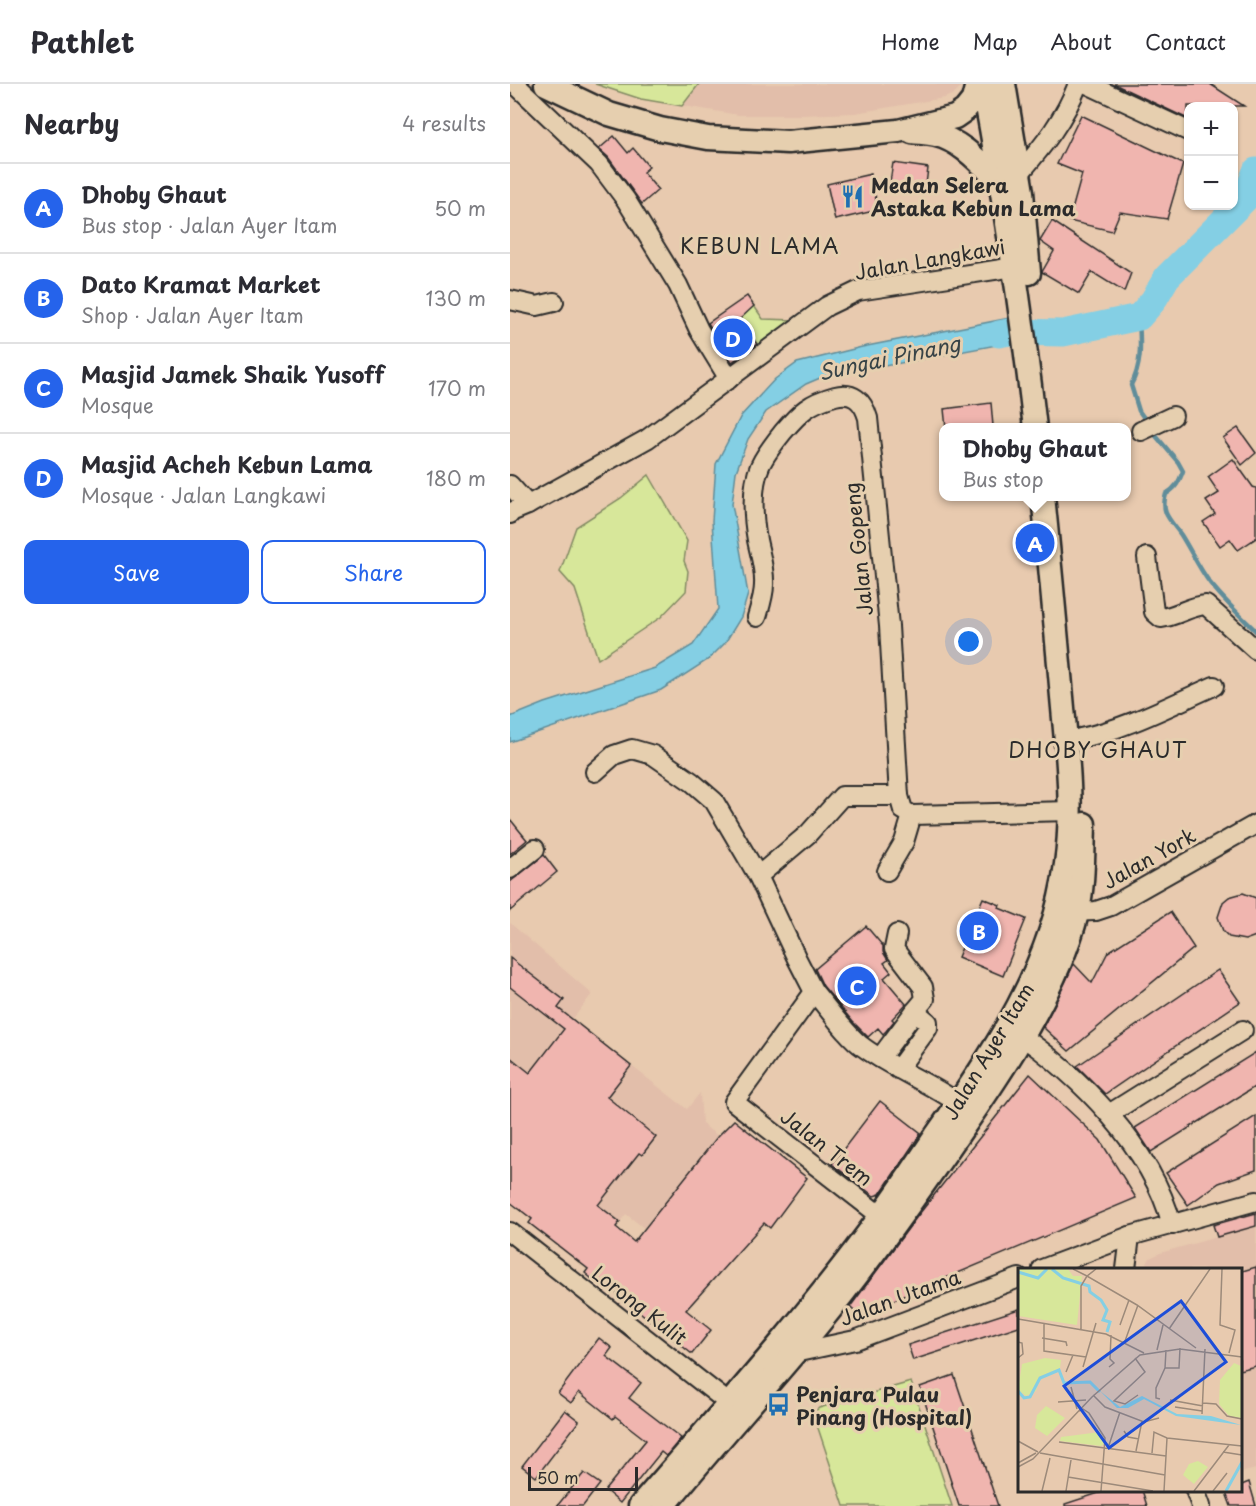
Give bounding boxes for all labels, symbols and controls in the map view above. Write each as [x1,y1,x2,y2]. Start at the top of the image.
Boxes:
text: Pathlet [30,20,134,63]
text: Home [881,25,940,57]
text: Map [973,25,1018,57]
text: About [1051,25,1112,57]
text: Contact [1145,25,1226,57]
map controls [1184,102,1238,210]
button: + [1184,102,1238,156]
text: Nearby [24,104,119,143]
text: 4 results [402,108,486,138]
button: − [1184,156,1238,210]
place label: Medan Selera Astaka Kebun Lama [870,170,1076,223]
text: Dhoby Ghaut [81,177,227,210]
restaurant icon: Medan Selera Astaka Kebun Lama [840,184,866,210]
text: A [36,193,51,223]
text: 50 m [434,193,486,223]
text: Bus stop · Jalan Ayer Itam [81,210,337,240]
district label: KEBUN LAMA [680,229,840,261]
street label: Jalan Langkawi [852,231,1008,287]
text: Dato Kramat Market [81,267,321,300]
text: B [37,283,50,313]
text: 130 m [426,283,486,313]
text: Shop · Jalan Ayer Itam [81,300,304,330]
pin: D [714,316,752,360]
water label: Sungai Pinang [815,326,965,388]
text: Masjid Jamek Shaik Yusoff [81,357,384,390]
text: C [36,373,51,403]
text: 170 m [428,373,486,403]
text: Mosque [81,390,154,420]
popup [939,423,1131,501]
text: Dhoby Ghaut [962,431,1108,464]
text: Masjid Acheh Kebun Lama [81,447,373,480]
text: D [36,463,51,493]
text: 180 m [426,463,486,493]
text: Bus stop [962,464,1043,494]
text: Mosque · Jalan Langkawi [81,480,326,510]
street label: Jalan Gopeng [836,481,880,617]
pin: A [1016,520,1054,566]
button: Save [24,540,249,604]
button: Share [261,540,486,604]
your location [954,627,983,656]
district label: DHOBY GHAUT [1008,733,1188,765]
street label: Jalan York [1097,820,1201,896]
pin: B [960,908,998,954]
pin: C [838,964,876,1008]
street label: Jalan Ayer Itam [935,977,1041,1125]
street label: Jalan Trem [774,1101,880,1193]
street label: Lorong Kulit [586,1258,694,1352]
street label: Jalan Utama [835,1261,965,1333]
inset map [1018,1268,1241,1491]
place label: Penjara Pulau Pinang (Hospital) [796,1379,972,1432]
bus stop icon: Penjara Pulau Pinang (Hospital) [765,1392,791,1418]
scale bar [528,1464,638,1492]
text: 50 m [537,1465,578,1489]

